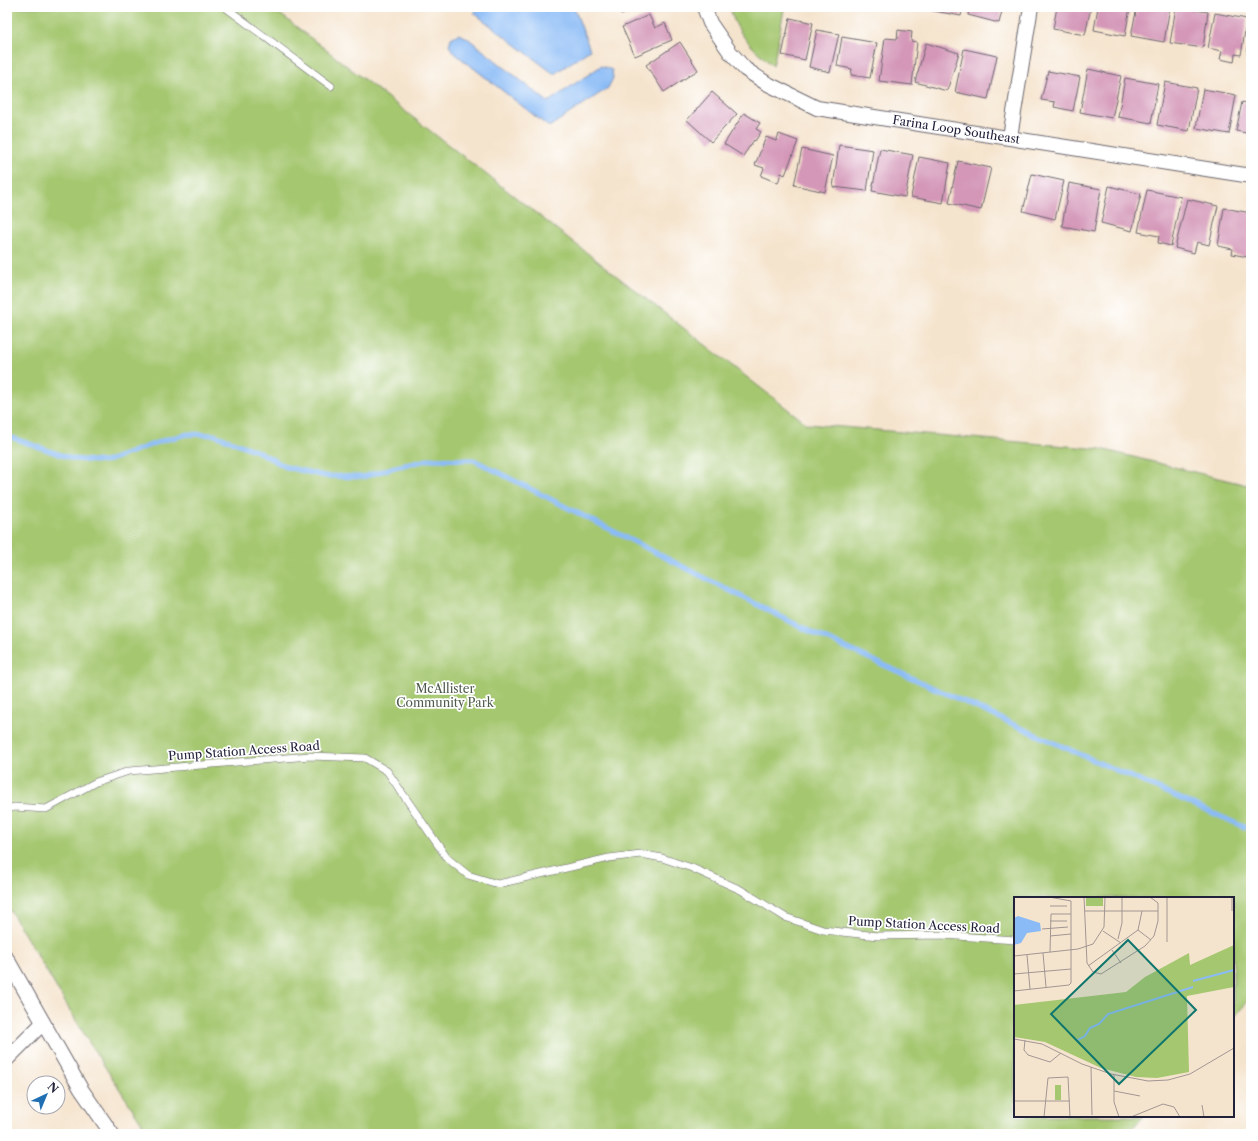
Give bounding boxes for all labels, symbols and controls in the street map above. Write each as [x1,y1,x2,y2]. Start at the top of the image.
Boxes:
street label: Farina Loop Southeast [892,112,1022,147]
park label: McAllister Community Park [396,681,495,710]
street label: Pump Station Access Road [168,738,321,763]
inset map [1014,897,1234,1117]
street label: Pump Station Access Road [848,913,1001,936]
north arrow [26,1075,66,1115]
text: N [45,1079,62,1096]

